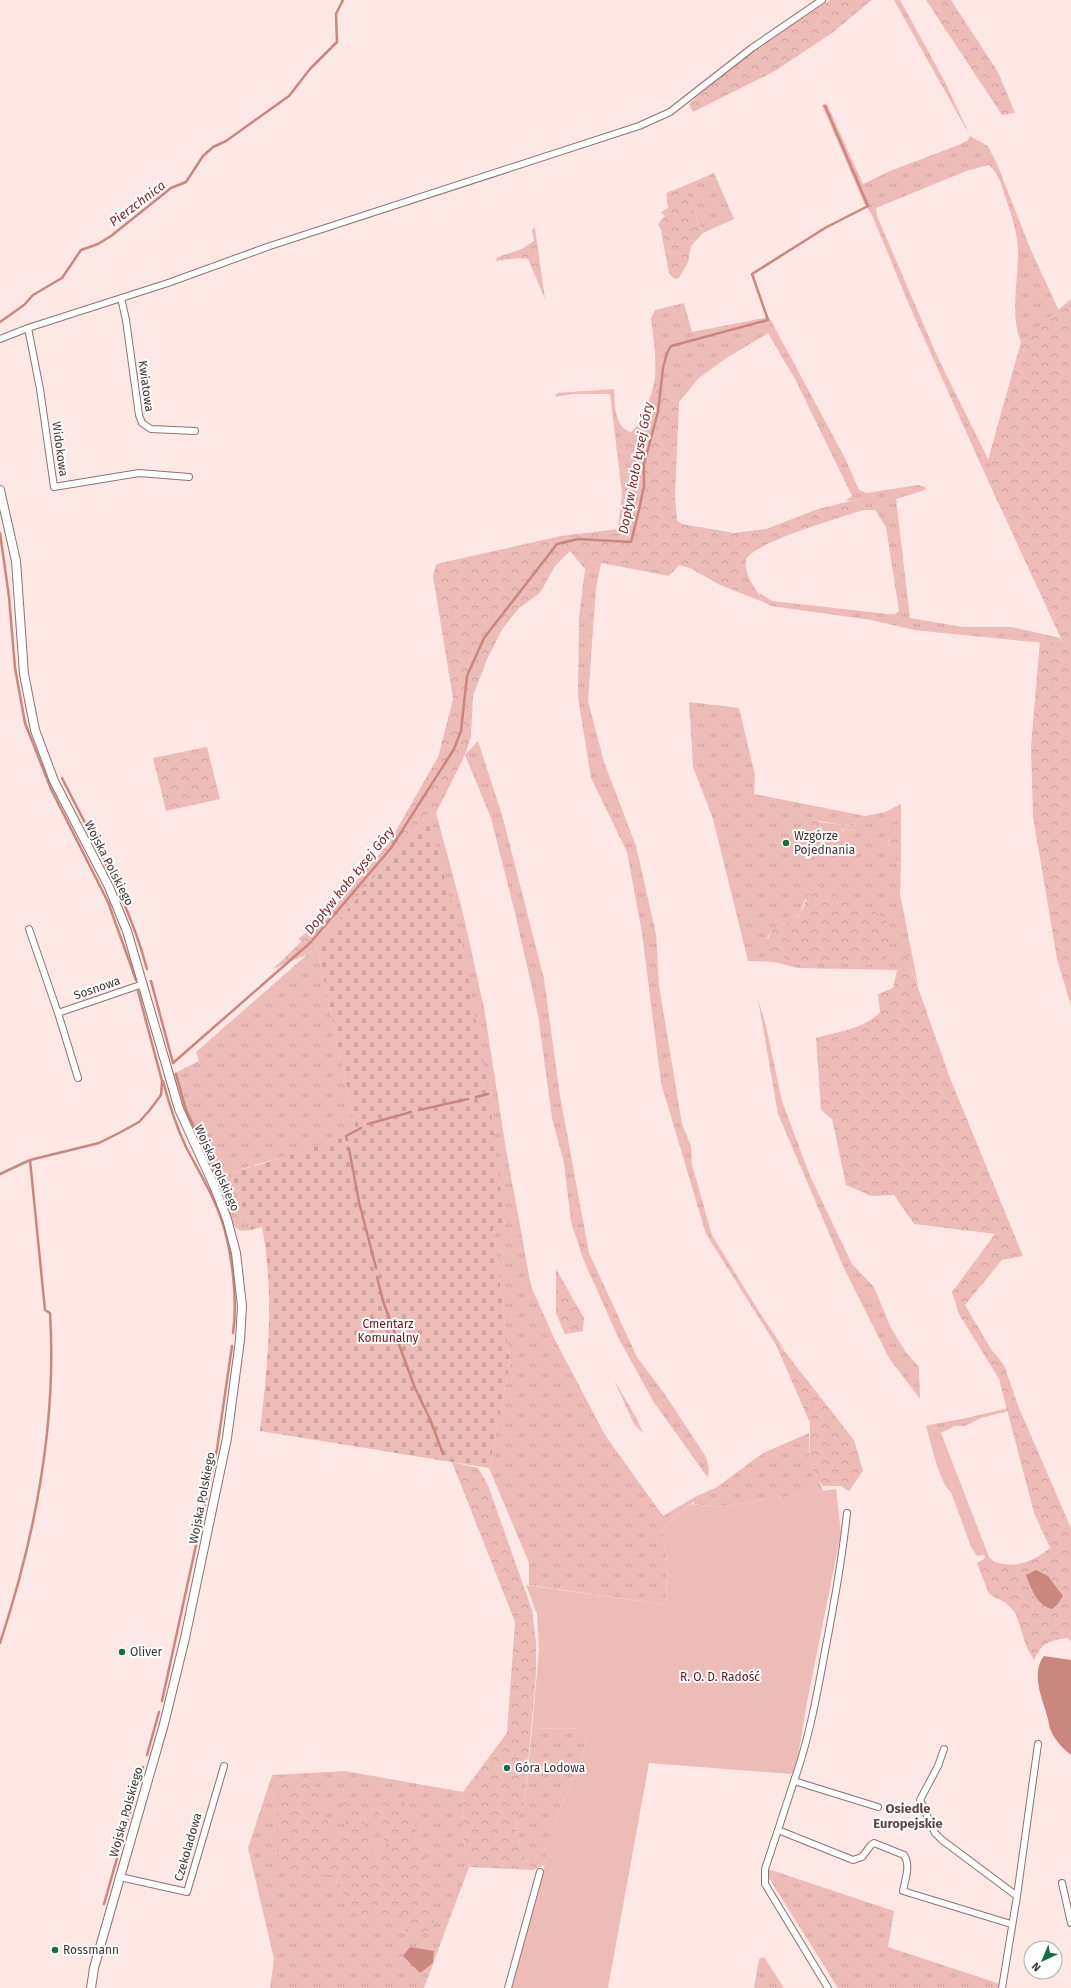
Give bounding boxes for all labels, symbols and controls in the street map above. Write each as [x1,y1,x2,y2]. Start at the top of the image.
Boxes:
water label: Pierzchnica [106,177,168,229]
street label: Kwiatowa [135,359,157,413]
water label: Dopływ koło Łysej Góry [615,400,656,535]
street label: Widokowa [49,421,71,477]
street label: Wojska Polskiego [82,818,136,908]
water label: Dopływ koło Łysej Góry [301,823,398,937]
place label: Wzgórze Pojednania [794,829,855,857]
marker: Wzgórze Pojednania [781,838,791,848]
street label: Sosnowa [72,974,122,1002]
street label: Wojska Polskiego [192,1123,242,1213]
park label: Cmentarz Komunalny [358,1317,419,1345]
street label: Wojska Polskiego [186,1451,218,1545]
place label: Oliver [130,1645,163,1659]
marker: Oliver [117,1647,127,1657]
park label: R. O. D. Radość [680,1670,760,1684]
place label: Góra Lodowa [515,1761,585,1775]
marker: Góra Lodowa [502,1763,512,1773]
street label: Wojska Polskiego [106,1765,146,1859]
district label: Osiedle Europejskie [873,1801,943,1831]
street label: Czekoladowa [172,1811,204,1883]
north arrow [1023,1940,1063,1980]
place label: Rossmann [63,1943,119,1957]
marker: Rossmann [50,1945,60,1955]
text: N [1029,1960,1044,1974]

